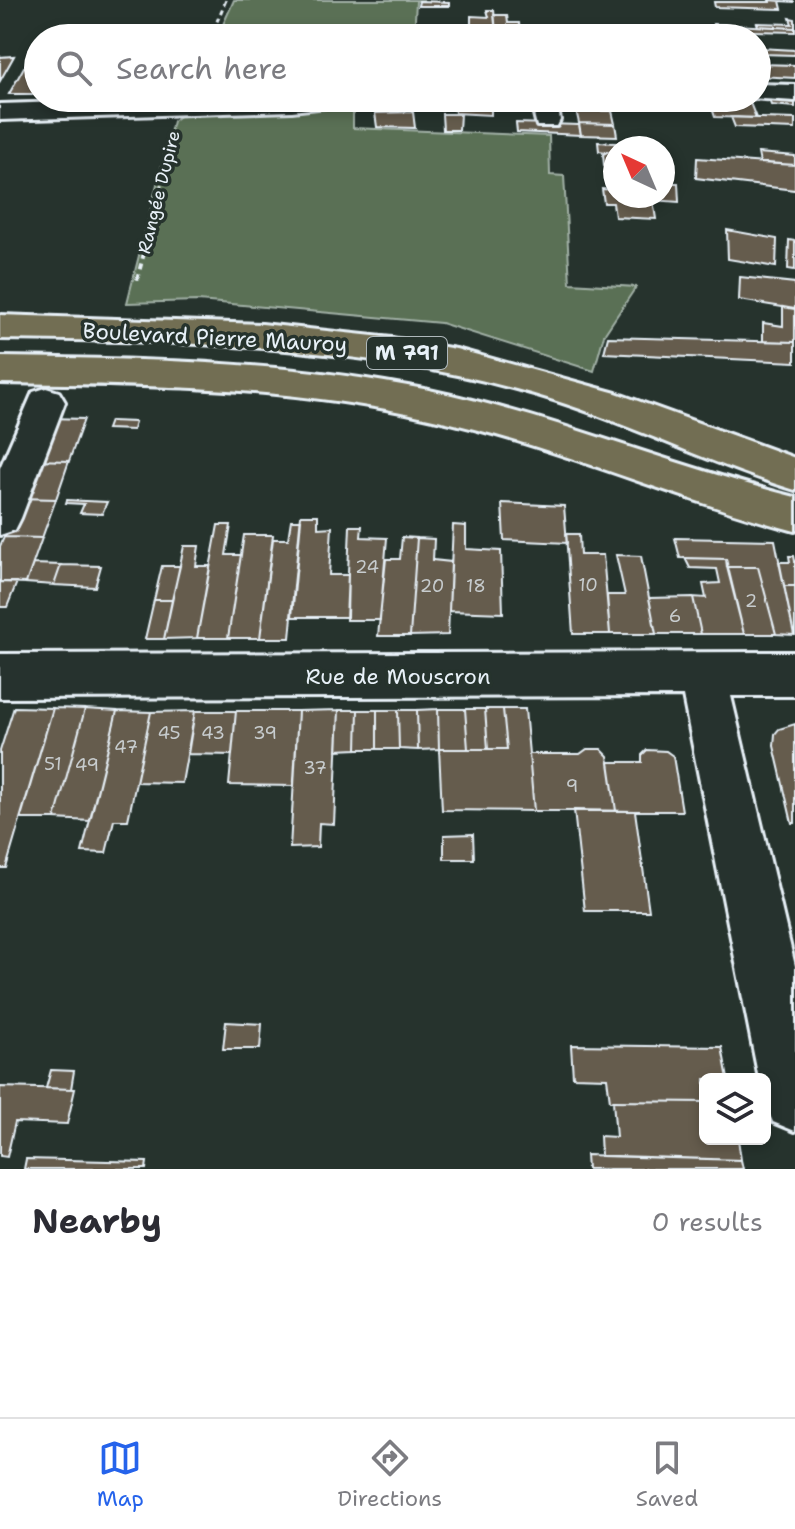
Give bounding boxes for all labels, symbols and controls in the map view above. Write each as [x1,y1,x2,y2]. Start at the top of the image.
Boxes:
search box [24,24,771,112]
icon: search [52,46,96,90]
text: Search here [116,48,287,89]
street label: Rangée Dupire [132,128,186,256]
north arrow [603,136,675,208]
street label: Boulevard Pierre Mauroy [82,316,348,359]
road number: M 791 [367,337,447,369]
house number: 24 [355,555,379,579]
house number: 10 [578,573,598,597]
house number: 20 [420,574,444,598]
house number: 18 [466,574,486,598]
house number: 2 [745,589,757,613]
house number: 6 [669,604,681,628]
street label: Rue de Mouscron [306,662,490,691]
house number: 45 [157,721,181,745]
house number: 43 [201,721,225,745]
house number: 39 [253,721,277,745]
house number: 47 [114,735,138,759]
house number: 51 [44,752,62,776]
house number: 49 [75,753,99,777]
house number: 37 [303,756,327,780]
house number: 9 [566,774,578,798]
map controls [699,1073,771,1145]
button: layers [699,1073,771,1145]
text: Nearby [32,1198,162,1244]
text: 0 results [651,1204,763,1239]
tab: Map [97,1436,144,1513]
tab: Directions [337,1436,442,1513]
tab: Saved [636,1436,698,1513]

